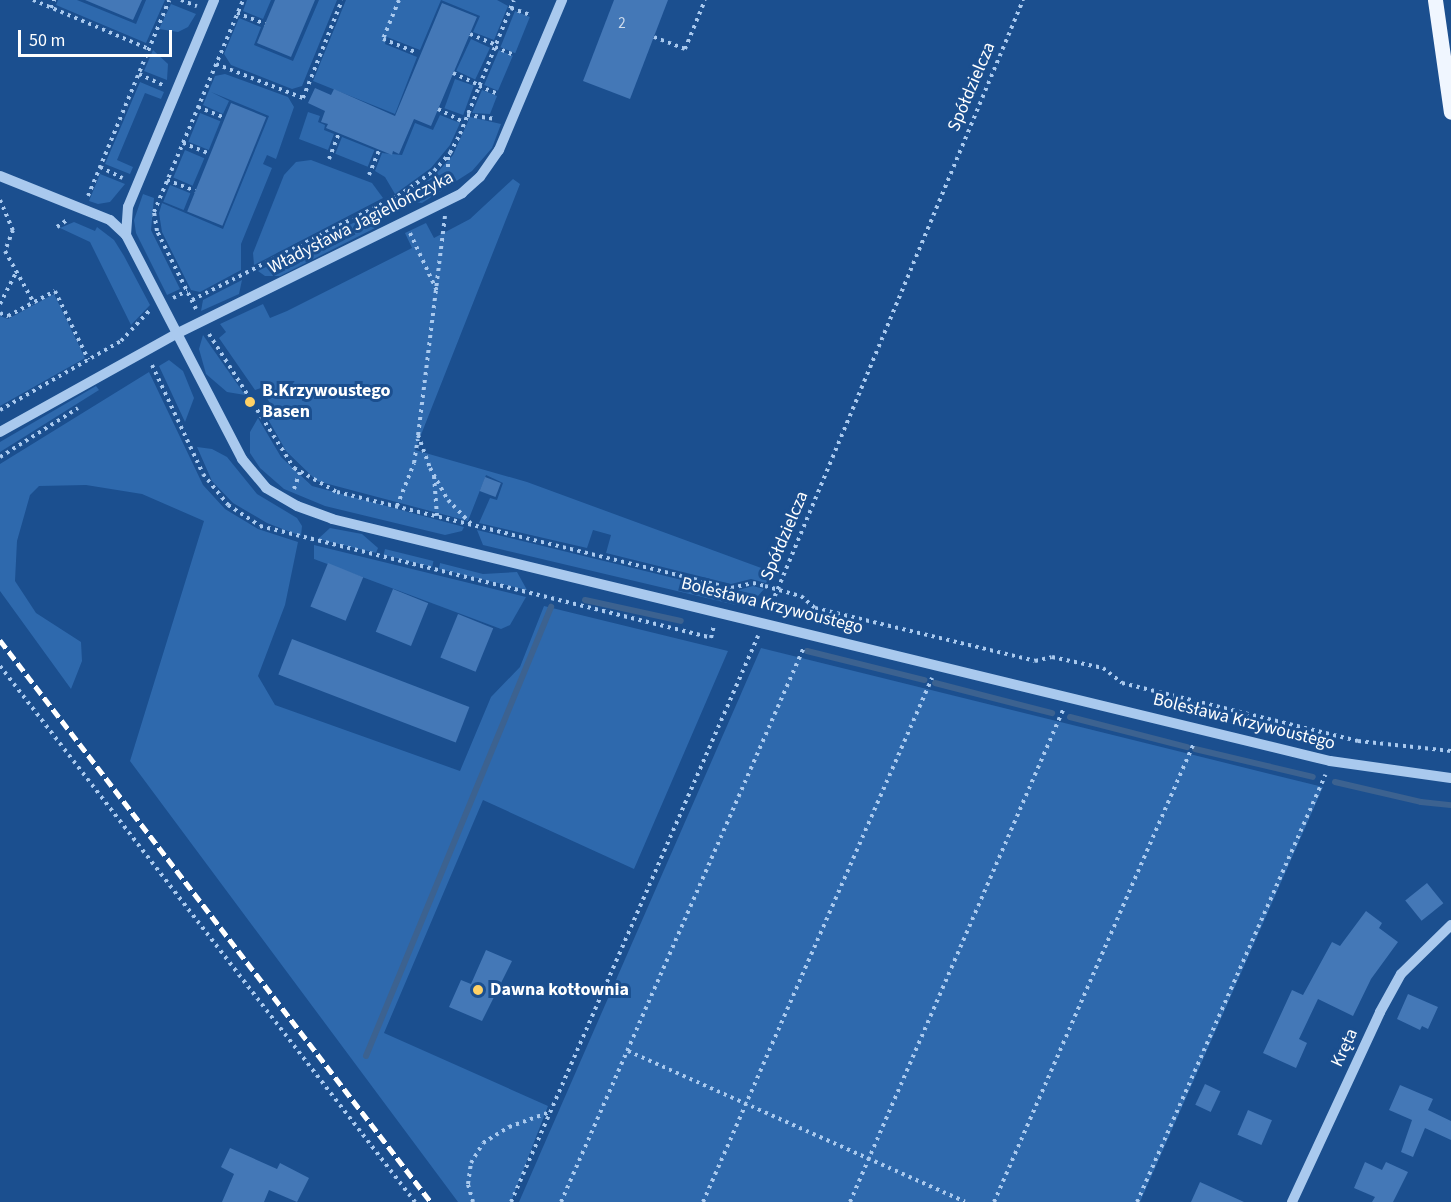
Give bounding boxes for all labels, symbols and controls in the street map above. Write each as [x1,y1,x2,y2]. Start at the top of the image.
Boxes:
house number: 2 [618,15,626,33]
scale bar [21,18,176,56]
text: 50 m [29,28,65,53]
street label: Spółdzielcza [944,39,1000,135]
street label: Władysława Jagiellończyka [265,167,457,279]
place label: B.Krzywoustego Basen [262,381,390,424]
marker: B.Krzywoustego Basen [243,395,257,409]
street label: Spółdzielcza [757,488,813,584]
street label: Bolesława Krzywoustego [679,573,865,639]
street label: Bolesława Krzywoustego [1151,689,1337,755]
place label: Dawna kotłownia [490,979,629,1001]
marker: Dawna kotłownia [471,983,485,997]
street label: Kręta [1327,1025,1363,1071]

